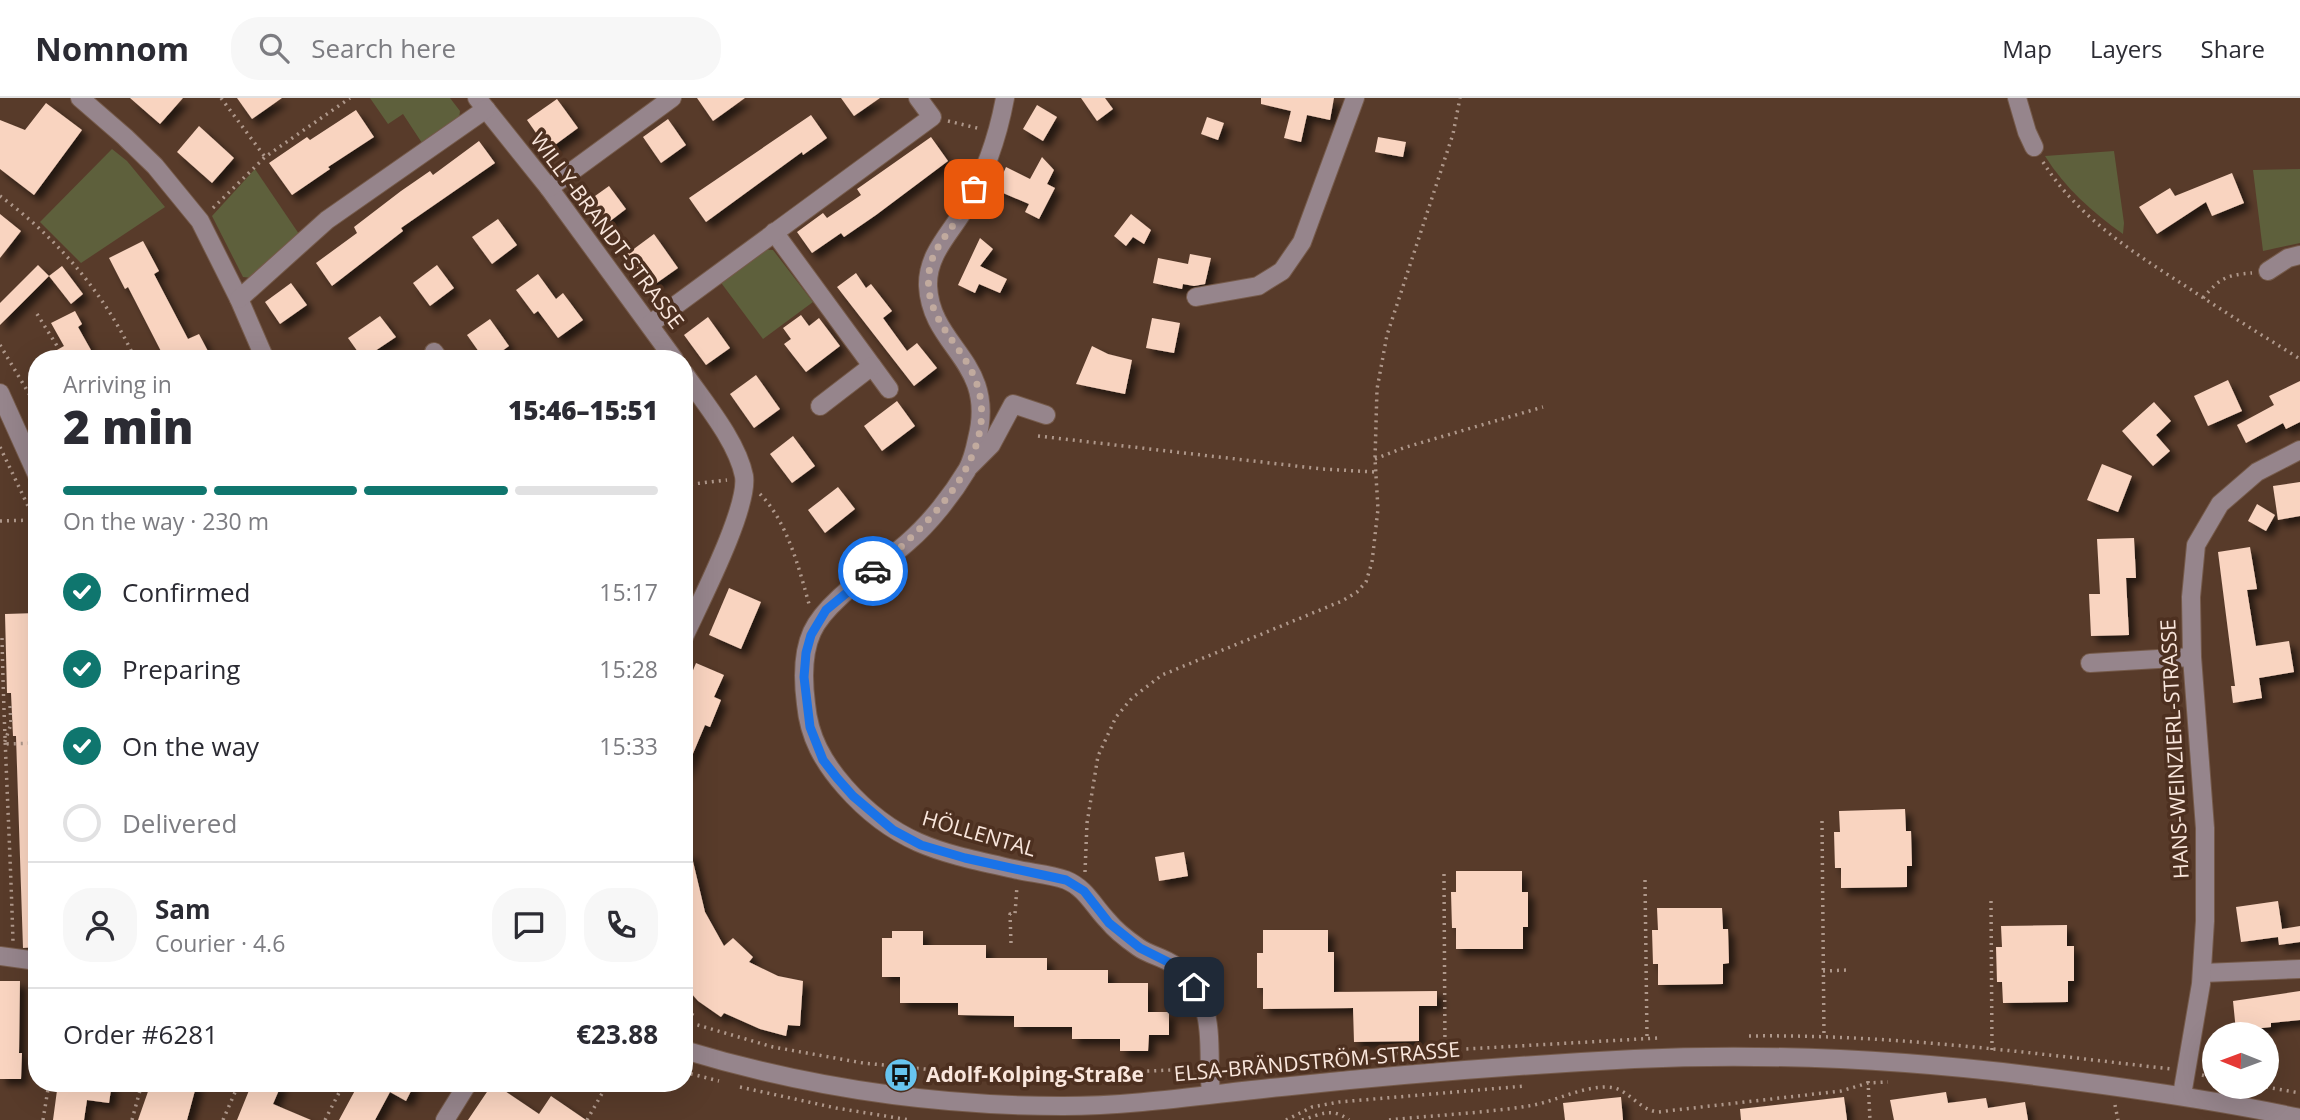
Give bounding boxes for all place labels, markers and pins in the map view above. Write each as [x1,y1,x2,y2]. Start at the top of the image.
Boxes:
pin [944,159,1004,219]
pin [1164,957,1224,1017]
bus stop icon: Adolf-Kolping-Straße [882,1056,920,1094]
place label: Adolf-Kolping-Straße [926,1060,1144,1088]

